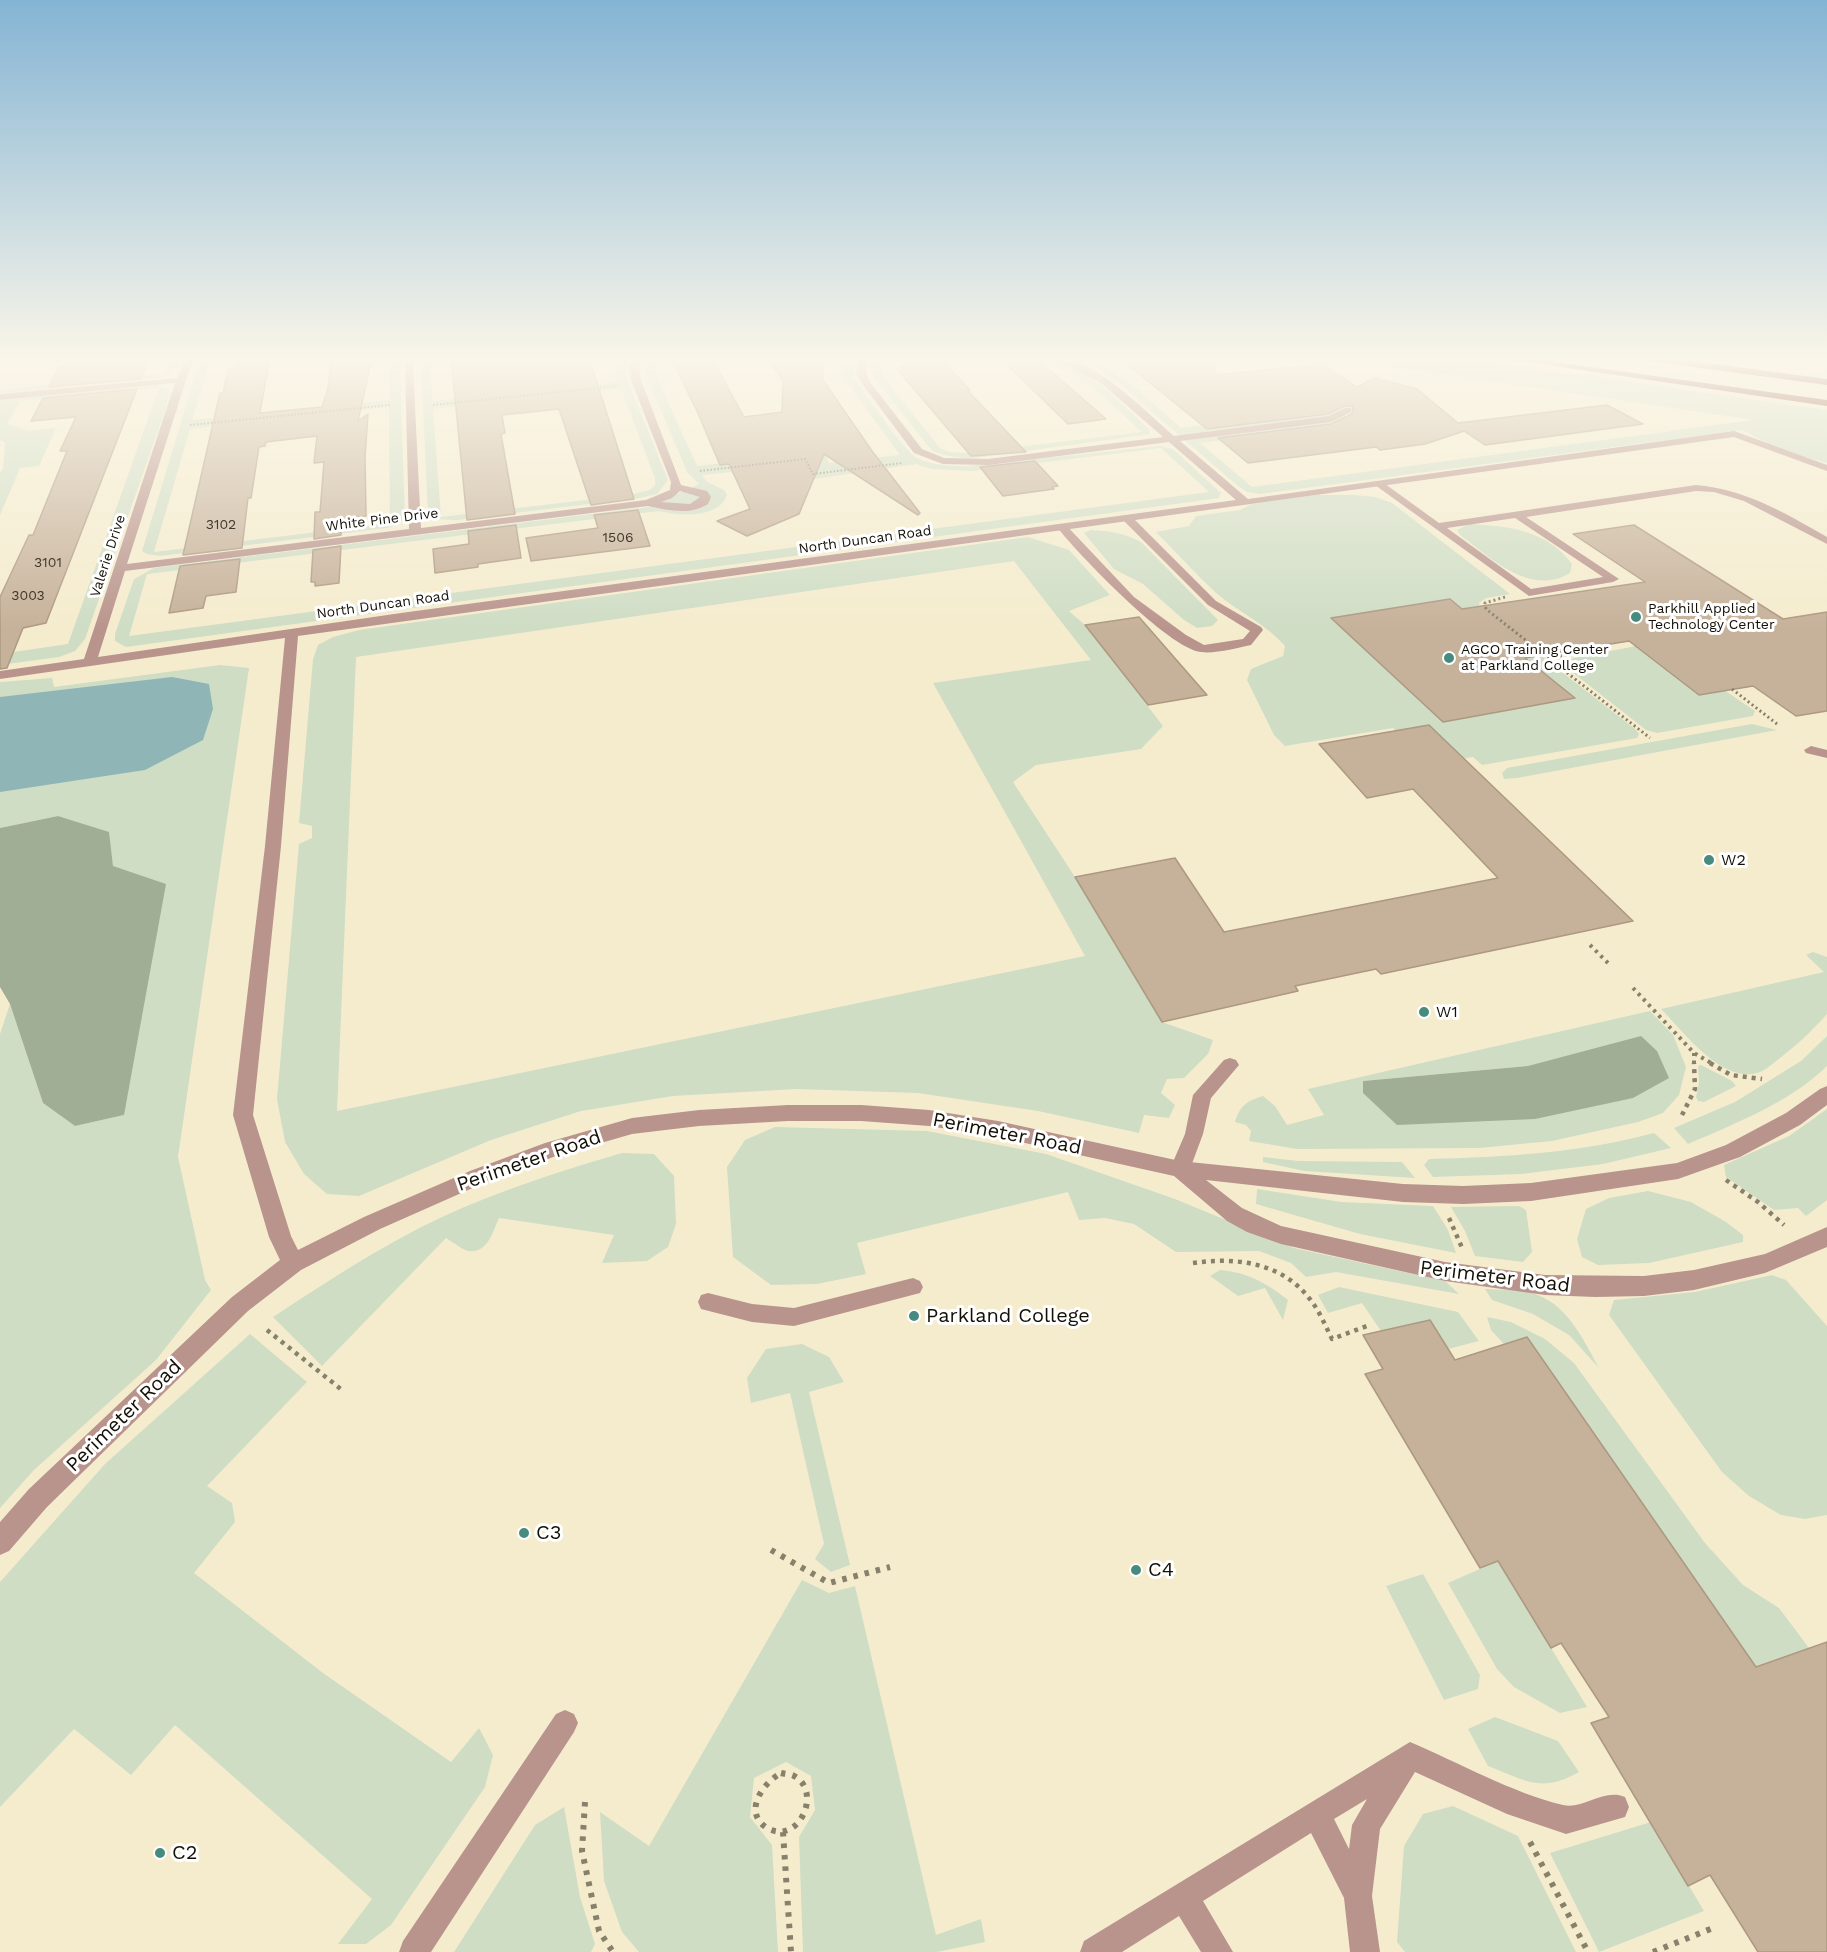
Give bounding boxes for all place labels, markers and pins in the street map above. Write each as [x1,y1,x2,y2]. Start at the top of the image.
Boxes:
place label: Parkhill Applied Technology Center [1648,601,1775,634]
marker: Parkhill Applied Technology Center [1629,610,1643,624]
place label: AGCO Training Center at Parkland College [1461,642,1609,674]
marker: AGCO Training Center at Parkland College [1442,651,1456,665]
place label: W2 [1721,850,1746,870]
marker: W2 [1702,853,1716,867]
place label: W1 [1436,1002,1458,1022]
marker: W1 [1417,1005,1431,1019]
place label: Parkland College [926,1304,1090,1328]
marker: Parkland College [907,1309,921,1323]
place label: C3 [536,1521,561,1545]
marker: C3 [517,1526,531,1540]
place label: C4 [1148,1558,1174,1582]
marker: C4 [1129,1563,1143,1577]
place label: C2 [172,1841,197,1865]
marker: C2 [153,1846,167,1860]

